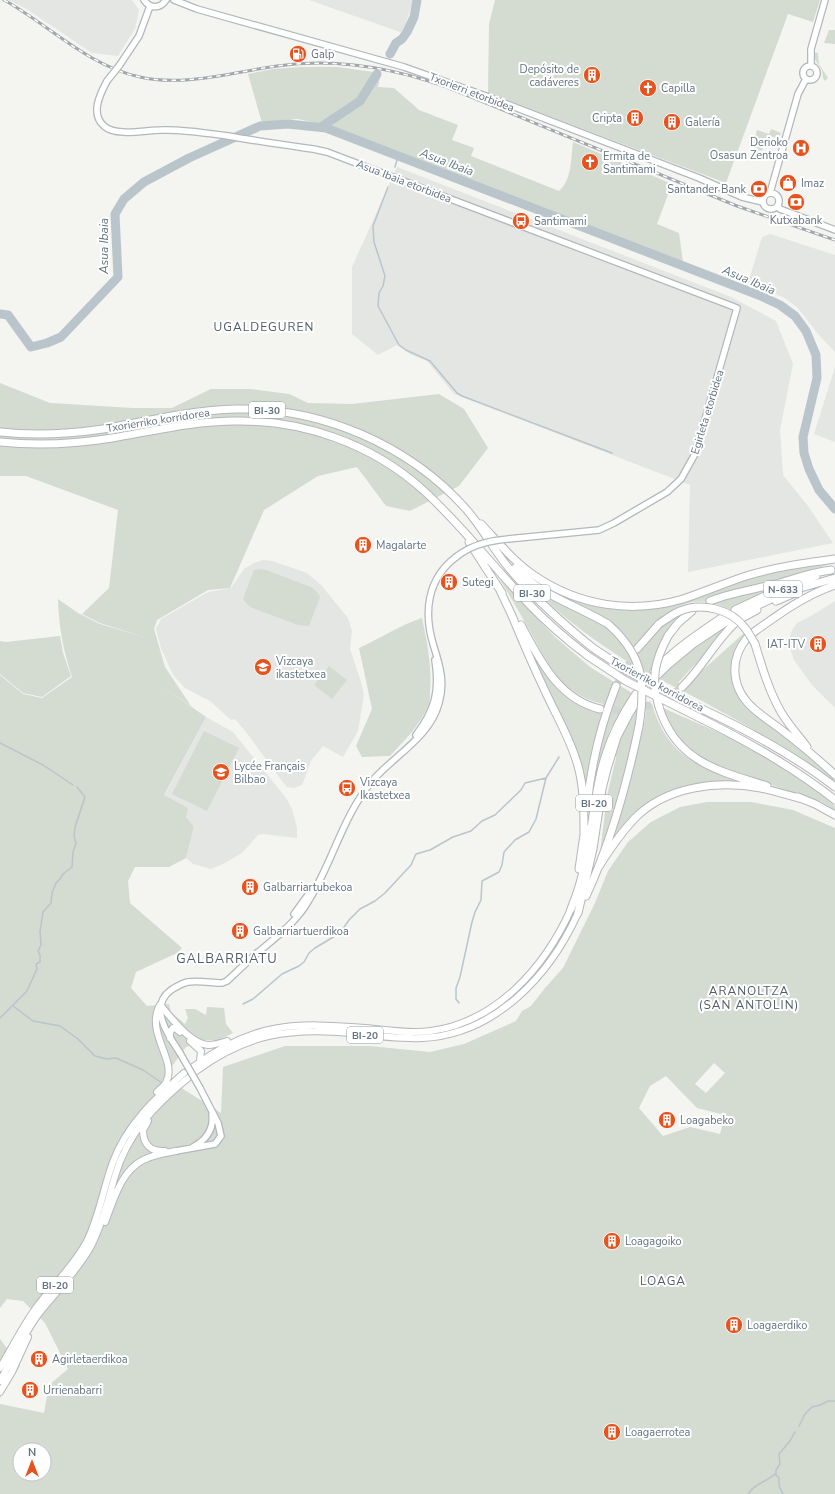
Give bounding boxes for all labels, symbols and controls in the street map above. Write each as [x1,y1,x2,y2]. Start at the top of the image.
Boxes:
fuel station icon: Galp [288,44,308,64]
place label: Galp [311,47,335,62]
place label: Depósito de cadáveres [520,62,579,90]
building icon: Depósito de cadáveres [582,65,602,85]
street label: Txorierri etorbidea [427,69,517,116]
church icon: Capilla [638,78,658,98]
place label: Capilla [661,81,696,96]
building icon: Cripta [625,108,645,128]
place label: Cripta [592,111,622,126]
building icon: Galería [662,112,682,132]
place label: Galería [685,115,720,130]
place label: Derioko Osasun Zentroa [710,135,788,163]
hospital icon: Derioko Osasun Zentroa [791,138,811,158]
water label: Asua Ibaia [417,144,476,180]
place label: Ermita de Santimami [603,149,655,177]
church icon: Ermita de Santimami [580,152,600,172]
street label: Asua Ibaia etorbidea [354,156,454,207]
shop icon: Imaz [778,173,798,193]
place label: Imaz [801,176,824,191]
bank icon: Santander Bank [749,179,769,199]
place label: Santander Bank [667,182,746,197]
bank icon: Kutxabank [786,192,806,212]
bus stop icon: Santimami [511,211,531,231]
place label: Kutxabank [770,213,823,228]
place label: Santimami [534,214,586,229]
water label: Asua Ibaia [96,218,112,275]
water label: Asua Ibaia [719,261,778,298]
district label: UGALDEGUREN [214,319,314,335]
street label: Egirleta etorbidea [687,368,728,456]
road number: BI-30 [249,402,285,418]
street label: Txorierriko korridorea [105,405,211,436]
building icon: Magalarte [353,535,373,555]
place label: Magalarte [376,538,427,553]
building icon: Sutegi [439,572,459,592]
place label: Sutegi [462,575,494,590]
road number: N-633 [764,581,802,597]
road number: BI-30 [514,585,550,601]
building icon: IAT-ITV [808,634,828,654]
place label: IAT-ITV [767,637,805,652]
street label: Txorierriko korridorea [607,653,707,716]
place label: Vizcaya ikastetxea [275,654,326,682]
school or university icon: Vizcaya ikastetxea [253,657,273,677]
place label: Lycée Français Bilbao [234,759,305,787]
school or university icon: Lycée Français Bilbao [211,762,231,782]
place label: Vizcaya Ikastetxea [359,775,410,803]
bus stop icon: Vizcaya Ikastetxea [337,778,357,798]
road number: BI-20 [576,795,612,811]
building icon: Galbarriartubekoa [240,877,260,897]
place label: Galbarriartubekoa [263,880,353,895]
building icon: Galbarriartuerdikoa [230,921,250,941]
place label: Galbarriartuerdikoa [253,924,349,939]
district label: GALBARRIATU [176,950,278,968]
district label: ARANOLTZA (SAN ANTOLIN) [699,983,799,1013]
road number: BI-20 [347,1027,383,1043]
building icon: Loagabeko [657,1110,677,1130]
place label: Loagabeko [680,1113,734,1128]
building icon: Loagagoiko [602,1231,622,1251]
place label: Loagagoiko [625,1234,682,1249]
district label: LOAGA [640,1273,686,1289]
road number: BI-20 [37,1277,73,1293]
building icon: Loagaerdiko [724,1315,744,1335]
place label: Loagaerdiko [747,1318,807,1333]
building icon: Agirletaerdikoa [29,1349,49,1369]
place label: Agirletaerdikoa [52,1352,128,1367]
building icon: Urrienabarri [20,1380,40,1400]
place label: Urrienabarri [43,1383,102,1398]
building icon: Loagaerrotea [602,1422,622,1442]
place label: Loagaerrotea [625,1425,691,1440]
north arrow [12,1442,52,1482]
text: N [28,1445,36,1460]

